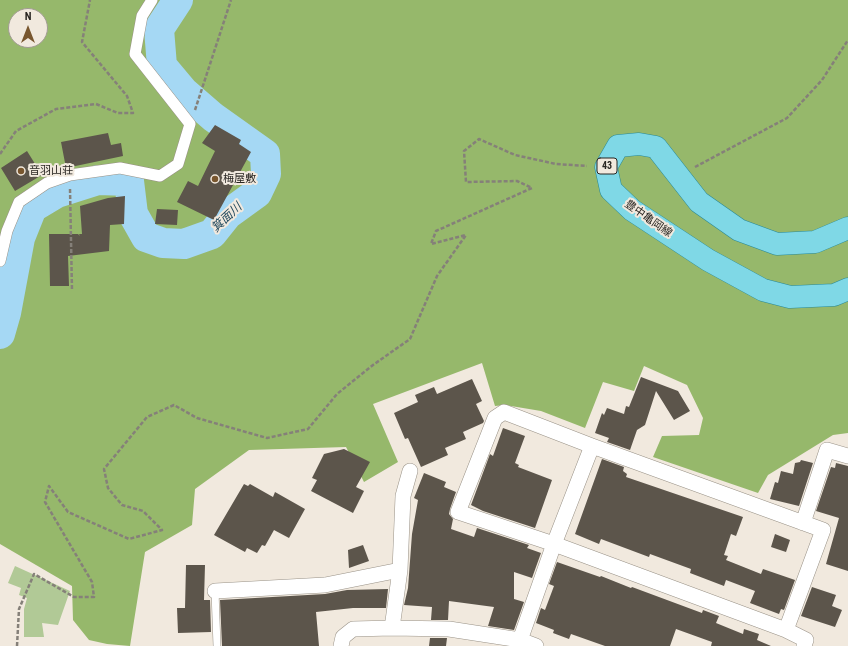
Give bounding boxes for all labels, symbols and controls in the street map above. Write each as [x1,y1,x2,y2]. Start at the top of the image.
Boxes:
north arrow [8,8,48,48]
text: N [25,10,31,23]
road number: 43 [597,158,617,174]
place label: 音羽山荘 [29,164,73,178]
marker: 音羽山荘 [16,166,26,176]
place label: 梅屋敷 [223,172,256,186]
marker: 梅屋敷 [210,174,220,184]
street label: 豊中亀岡線 [622,198,674,240]
water label: 箕面川 [209,200,245,236]

